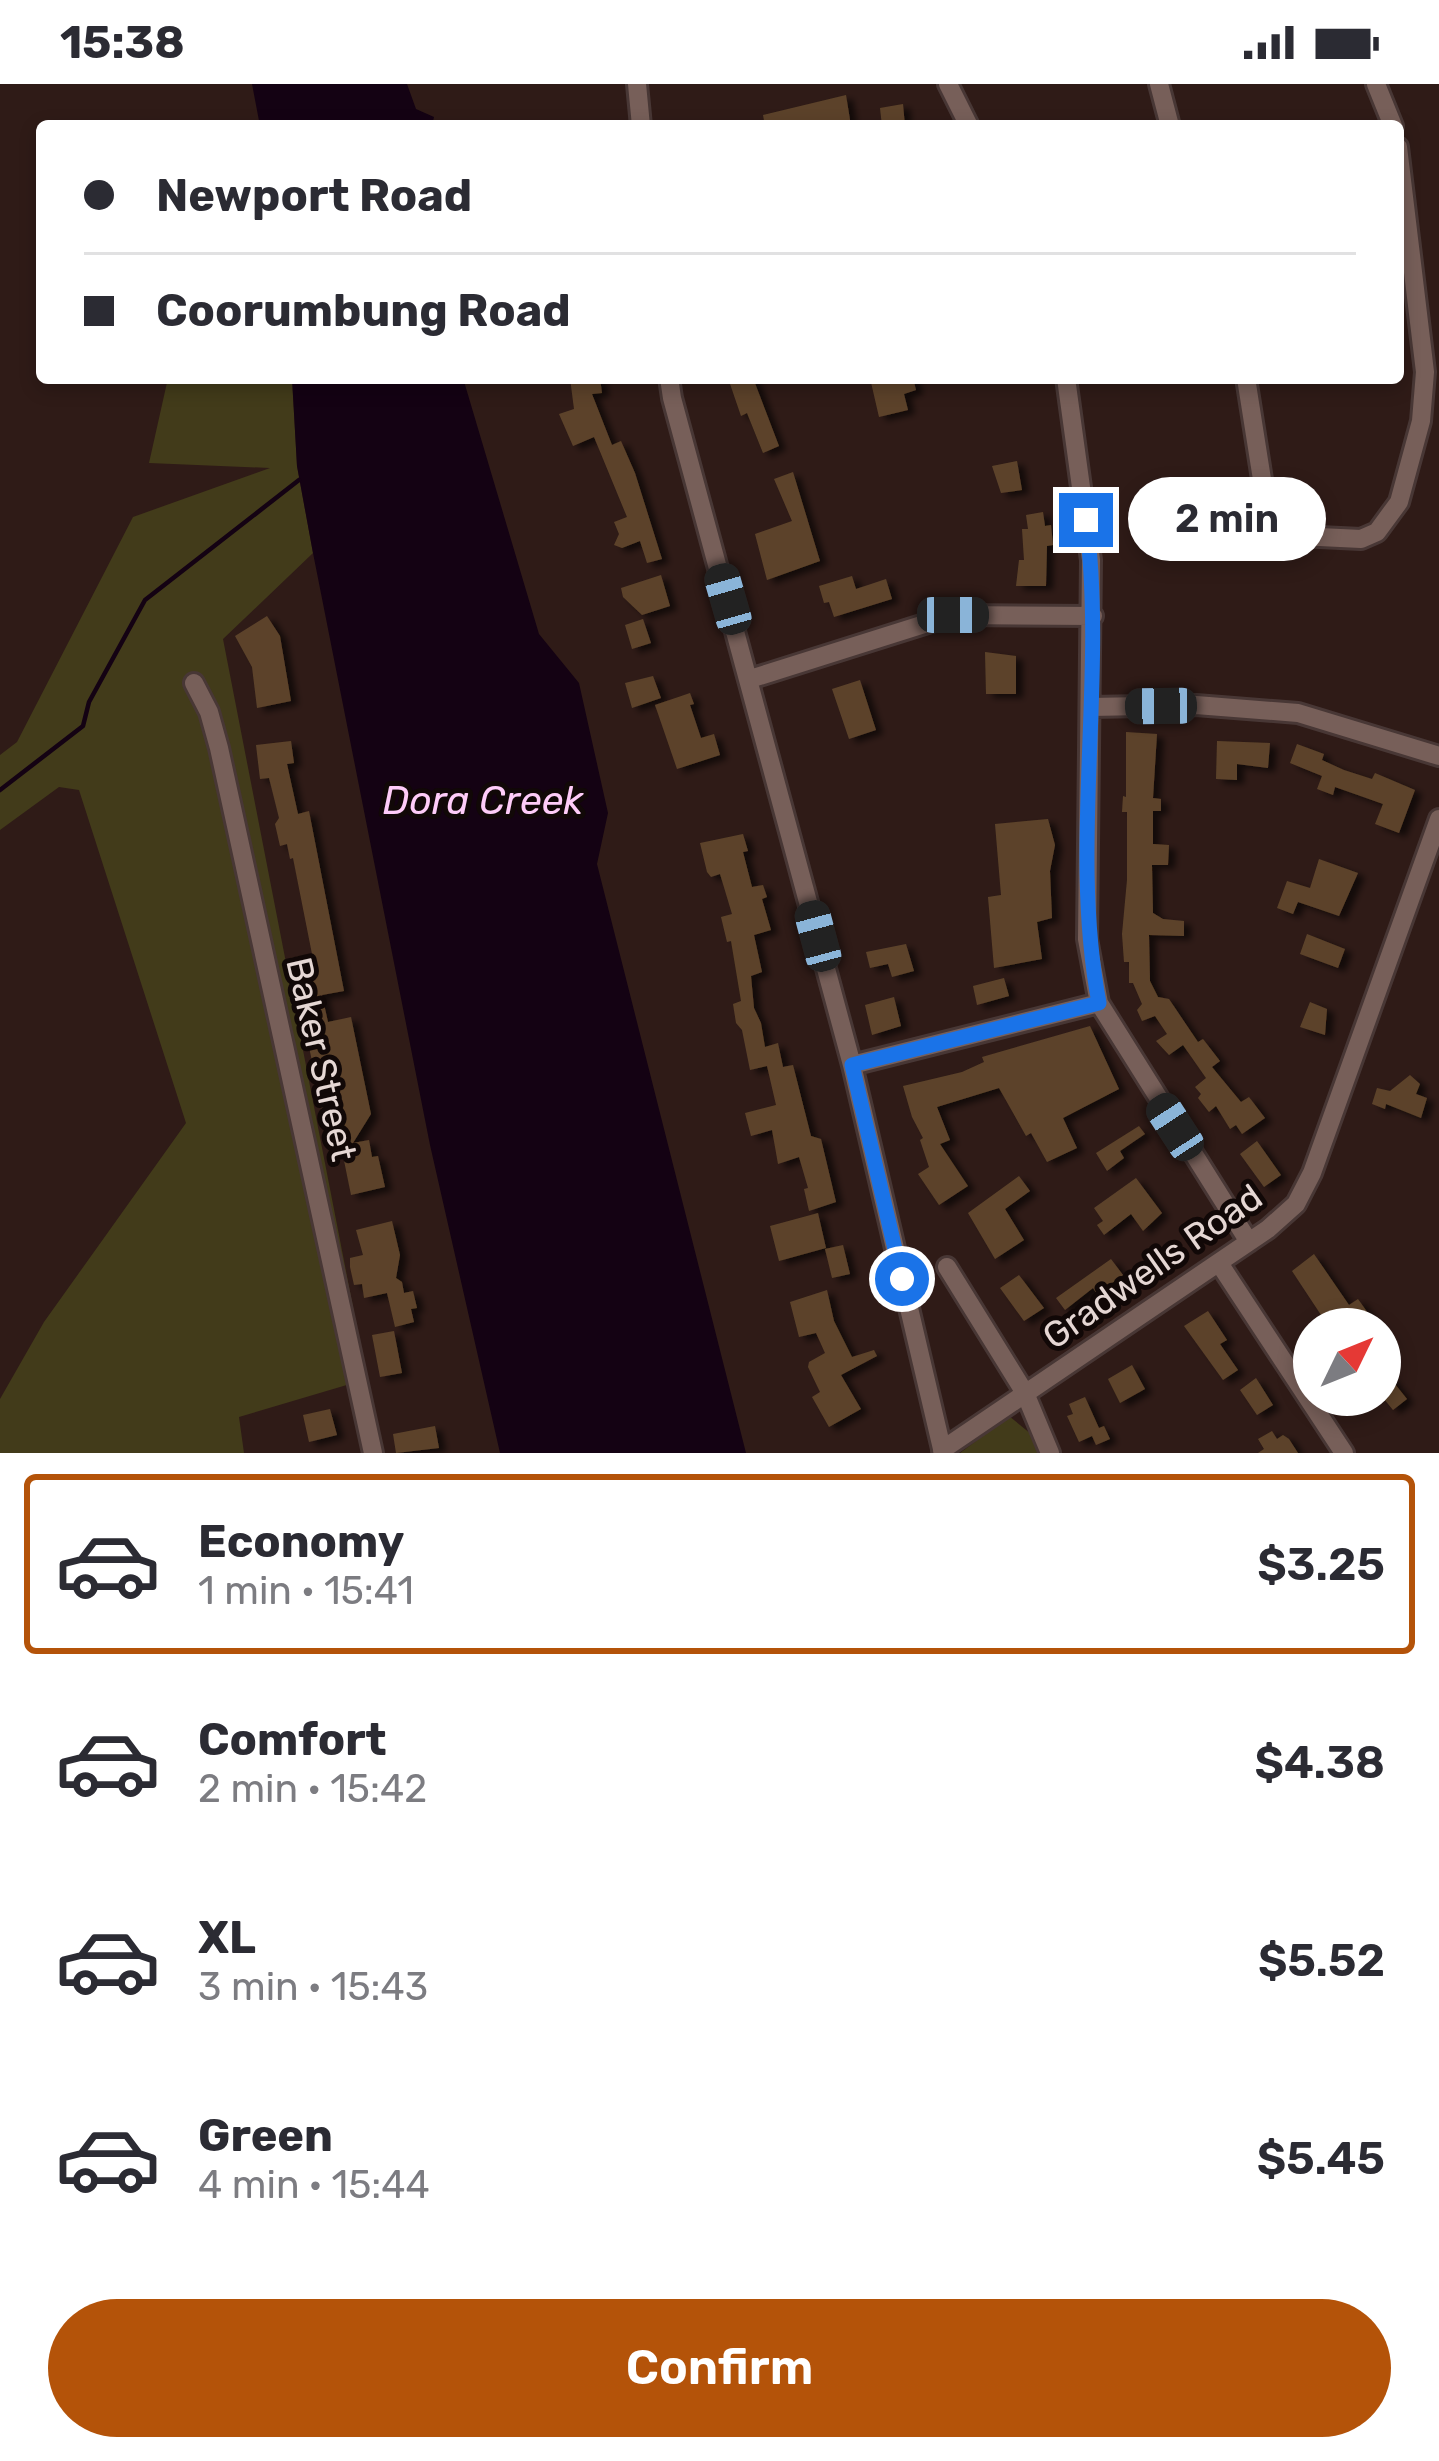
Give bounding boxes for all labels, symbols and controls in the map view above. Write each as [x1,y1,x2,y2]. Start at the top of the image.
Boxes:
text: 15:38 [60,16,185,69]
text: Newport Road [156,169,472,222]
text: Coorumbung Road [156,284,571,337]
callout: 2 min [1128,478,1326,562]
route end [1059,493,1113,547]
text: 2 min [1175,496,1279,542]
car [701,559,755,639]
car [917,597,989,633]
car [1125,687,1197,725]
water label: Dora Creek [383,778,584,824]
car [791,897,845,975]
street label: Baker Street [277,953,366,1165]
car [1140,1087,1210,1167]
street label: Gradwells Road [1034,1175,1270,1358]
route start [875,1252,929,1306]
north arrow [1293,1308,1401,1416]
map controls [1293,1308,1401,1416]
icon: car [54,1510,162,1618]
text: Economy [198,1515,404,1568]
text: $3.25 [1257,1538,1385,1591]
text: 1 min · 15:41 [198,1568,414,1614]
icon: car [54,1708,162,1816]
text: Comfort [198,1713,387,1766]
text: $4.38 [1255,1736,1385,1789]
text: 2 min · 15:42 [198,1766,427,1812]
icon: car [54,1906,162,2014]
text: XL [198,1911,256,1964]
text: $5.52 [1258,1934,1385,1987]
text: 3 min · 15:43 [198,1964,428,2010]
icon: car [54,2104,162,2212]
text: Green [198,2109,333,2162]
text: $5.45 [1257,2132,1385,2185]
text: 4 min · 15:44 [198,2162,430,2208]
button: Confirm [48,2299,1391,2437]

